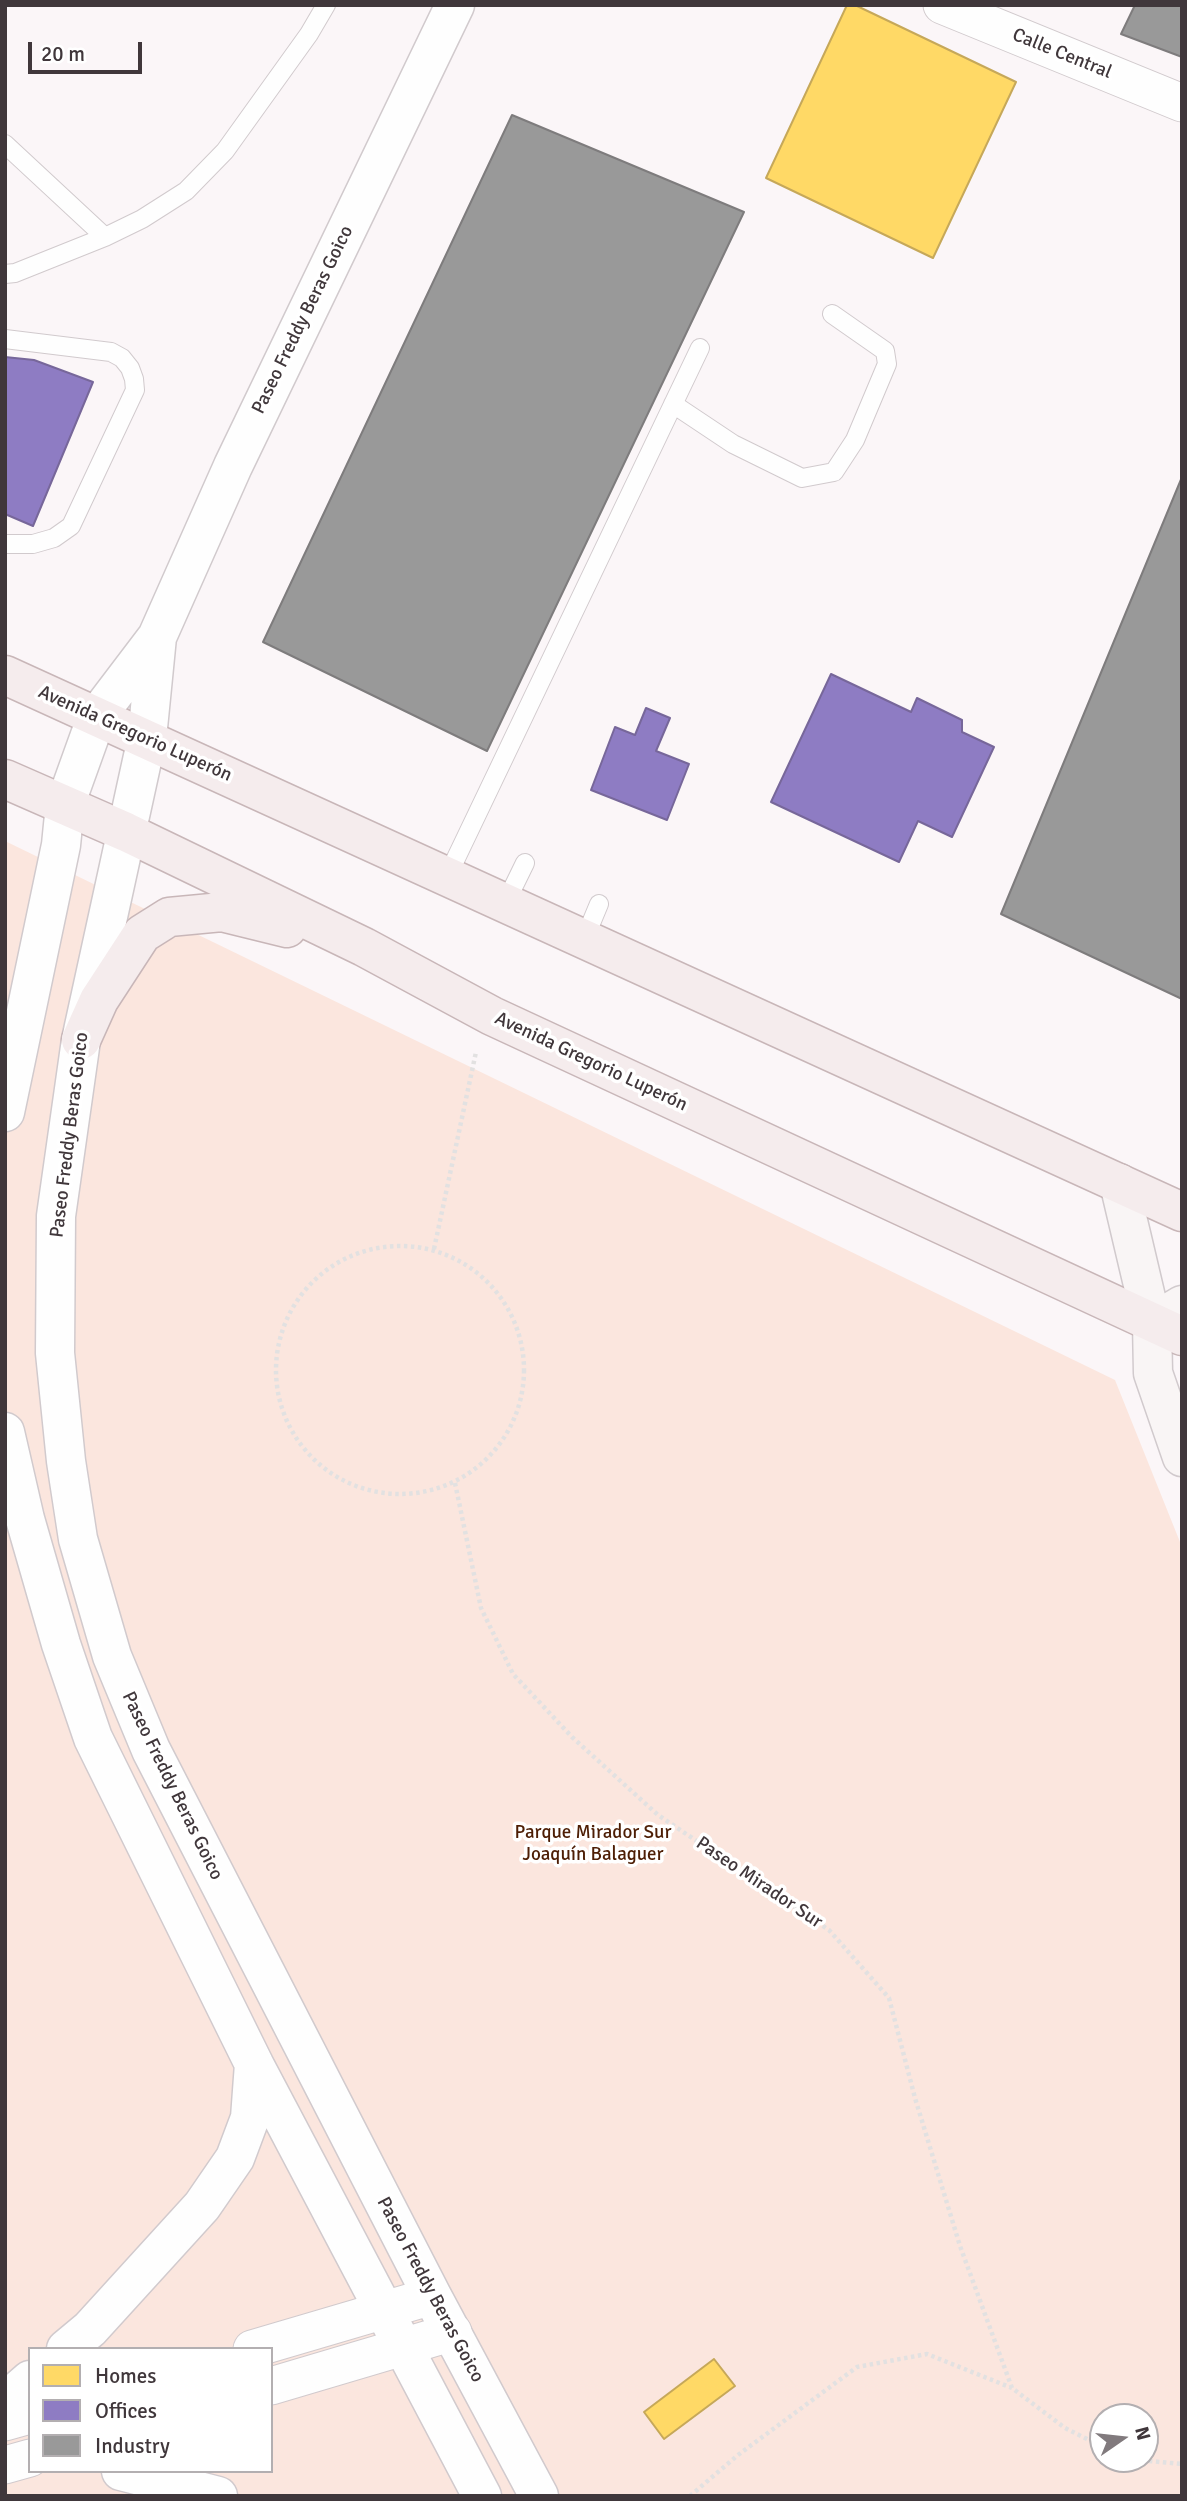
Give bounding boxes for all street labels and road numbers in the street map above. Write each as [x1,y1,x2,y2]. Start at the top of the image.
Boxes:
street label: Calle Central [1009,24,1115,84]
street label: Paseo Freddy Beras Goico [247,222,359,418]
street label: Avenida Gregorio Luperón [35,681,235,787]
street label: Avenida Gregorio Luperón [491,1007,691,1117]
street label: Paseo Freddy Beras Goico [46,1031,94,1239]
street label: Paseo Freddy Beras Goico [116,1688,228,1884]
street label: Paseo Mirador Sur [691,1832,827,1934]
street label: Paseo Freddy Beras Goico [371,2193,489,2387]

